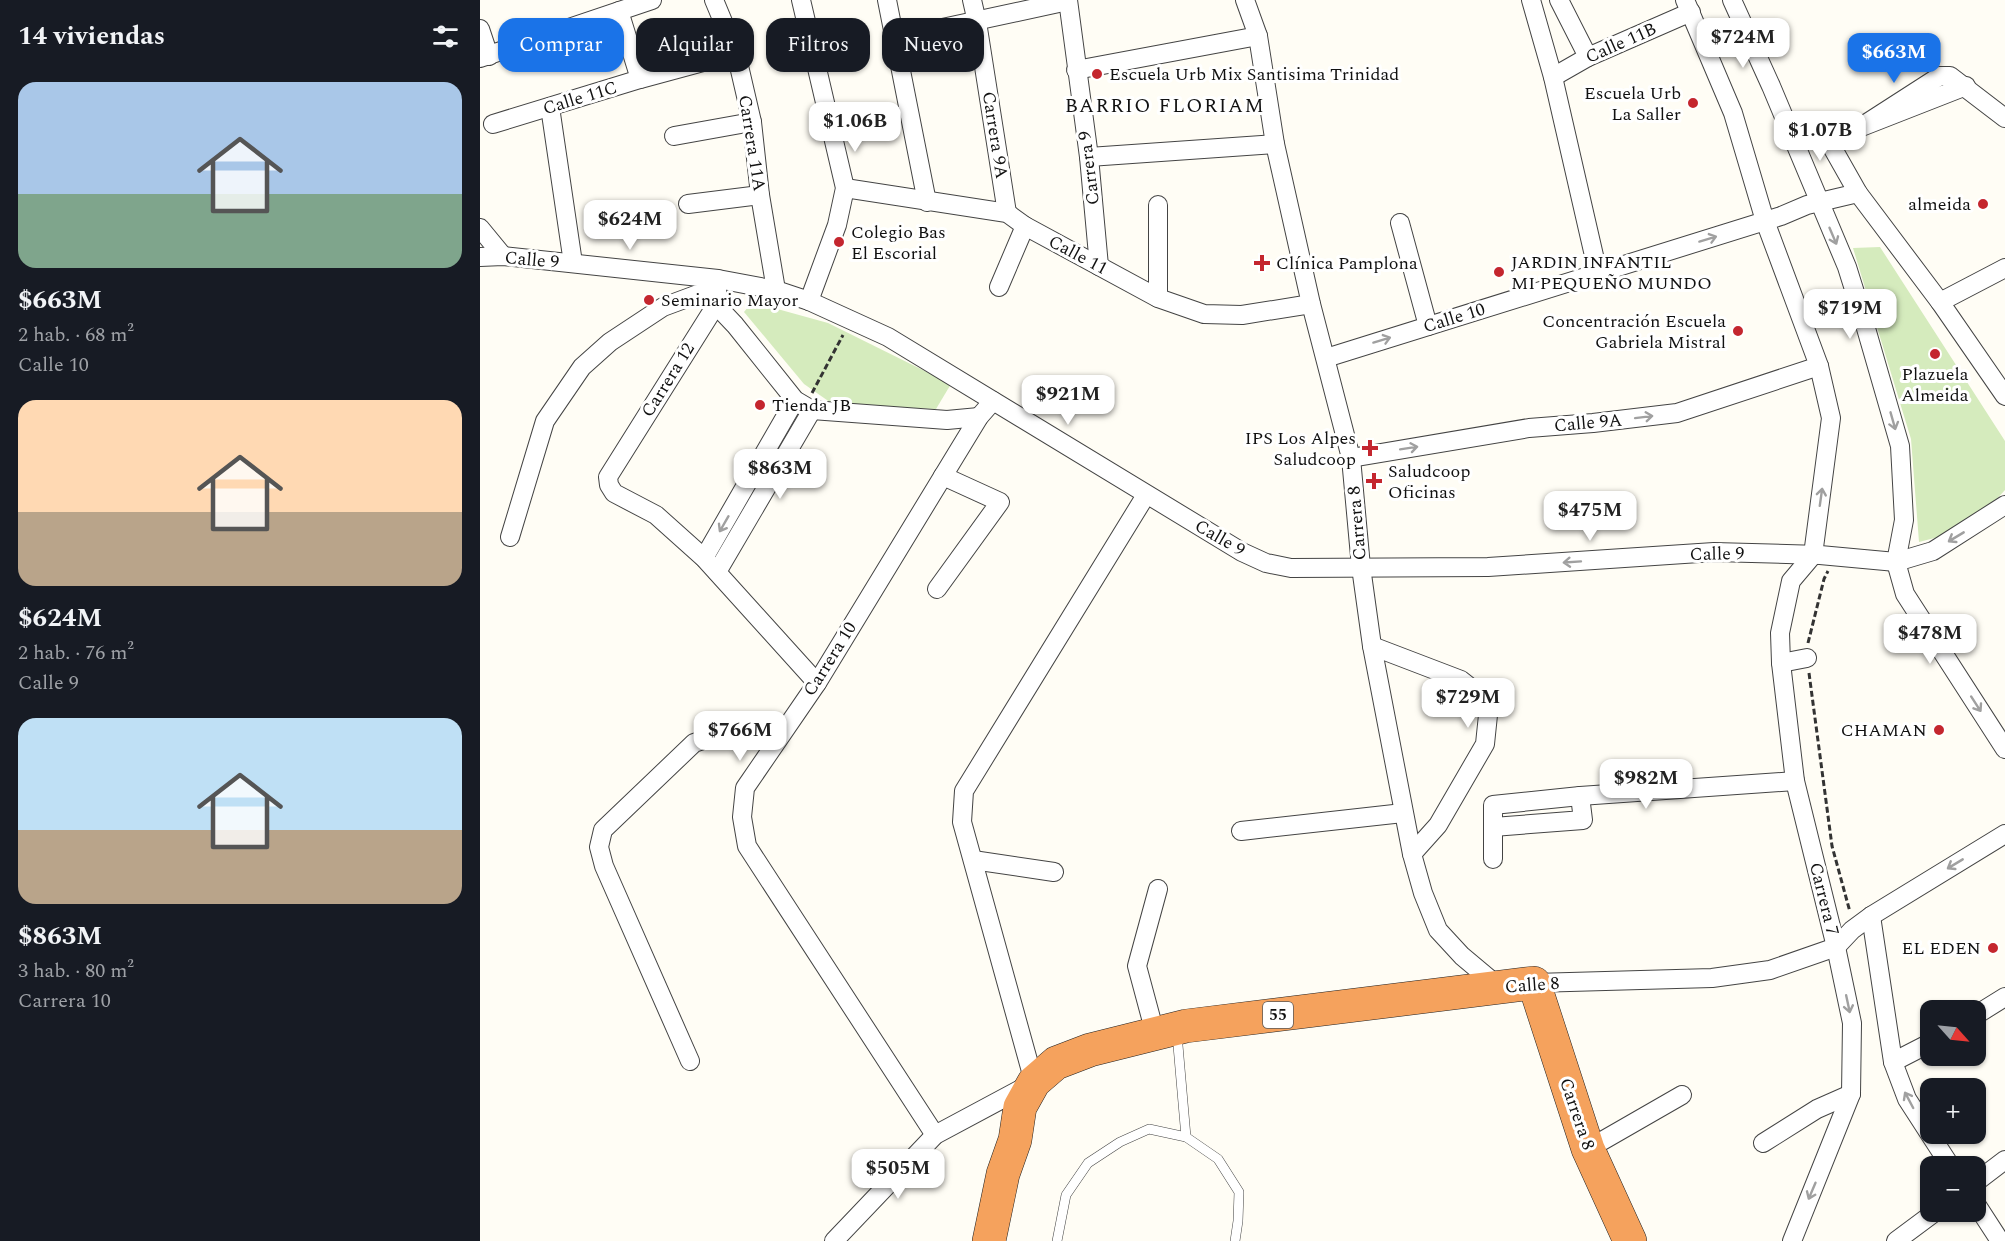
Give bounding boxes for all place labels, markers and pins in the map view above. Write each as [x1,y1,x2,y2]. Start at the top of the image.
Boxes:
pin: $724M [1701,18,1785,69]
pin: $663M [1852,33,1936,84]
place label: Escuela Urb Mix Santisima Trinidad [1109,61,1399,88]
marker: Escuela Urb Mix Santisima Trinidad [1090,67,1104,81]
place label: Escuela Urb La Saller [1584,80,1681,128]
marker: Escuela Urb La Saller [1686,96,1700,110]
pin: $1.06B [806,102,904,153]
pin: $1.07B [1771,111,1869,162]
place label: almeida [1908,191,1971,218]
marker: almeida [1976,197,1990,211]
pin: $624M [588,200,672,251]
place label: Colegio Bas El Escorial [851,219,946,267]
marker: Colegio Bas El Escorial [832,235,846,249]
place label: JARDIN INFANTIL MI PEQUEÑO MUNDO [1511,249,1712,297]
place label: Clínica Pamplona [1276,250,1418,277]
marker: Clínica Pamplona [1253,254,1271,272]
marker: JARDIN INFANTIL MI PEQUEÑO MUNDO [1492,265,1506,279]
place label: Seminario Mayor [661,287,798,314]
pin: $719M [1808,289,1892,340]
marker: Seminario Mayor [642,293,656,307]
place label: Concentración Escuela Gabriela Mistral [1542,308,1726,356]
marker: Concentración Escuela Gabriela Mistral [1731,324,1745,338]
marker: Plazuela Almeida [1928,347,1942,361]
place label: Plazuela Almeida [1901,361,1969,409]
pin: $921M [1026,375,1110,426]
place label: Tienda JB [772,392,851,419]
marker: Tienda JB [753,398,767,412]
place label: IPS Los Alpes Saludcoop [1245,425,1356,473]
marker: IPS Los Alpes Saludcoop [1361,439,1379,457]
pin: $863M [738,449,822,500]
place label: Saludcoop Oficinas [1388,458,1470,506]
marker: Saludcoop Oficinas [1365,472,1383,490]
pin: $475M [1548,491,1632,542]
pin: $478M [1888,614,1972,665]
pin: $729M [1426,678,1510,729]
pin: $766M [698,711,782,762]
place label: CHAMAN [1841,717,1927,744]
marker: CHAMAN [1932,723,1946,737]
pin: $982M [1604,759,1688,810]
place label: EL EDEN [1902,935,1981,962]
marker: EL EDEN [1986,941,2000,955]
pin: $505M [856,1149,940,1200]

